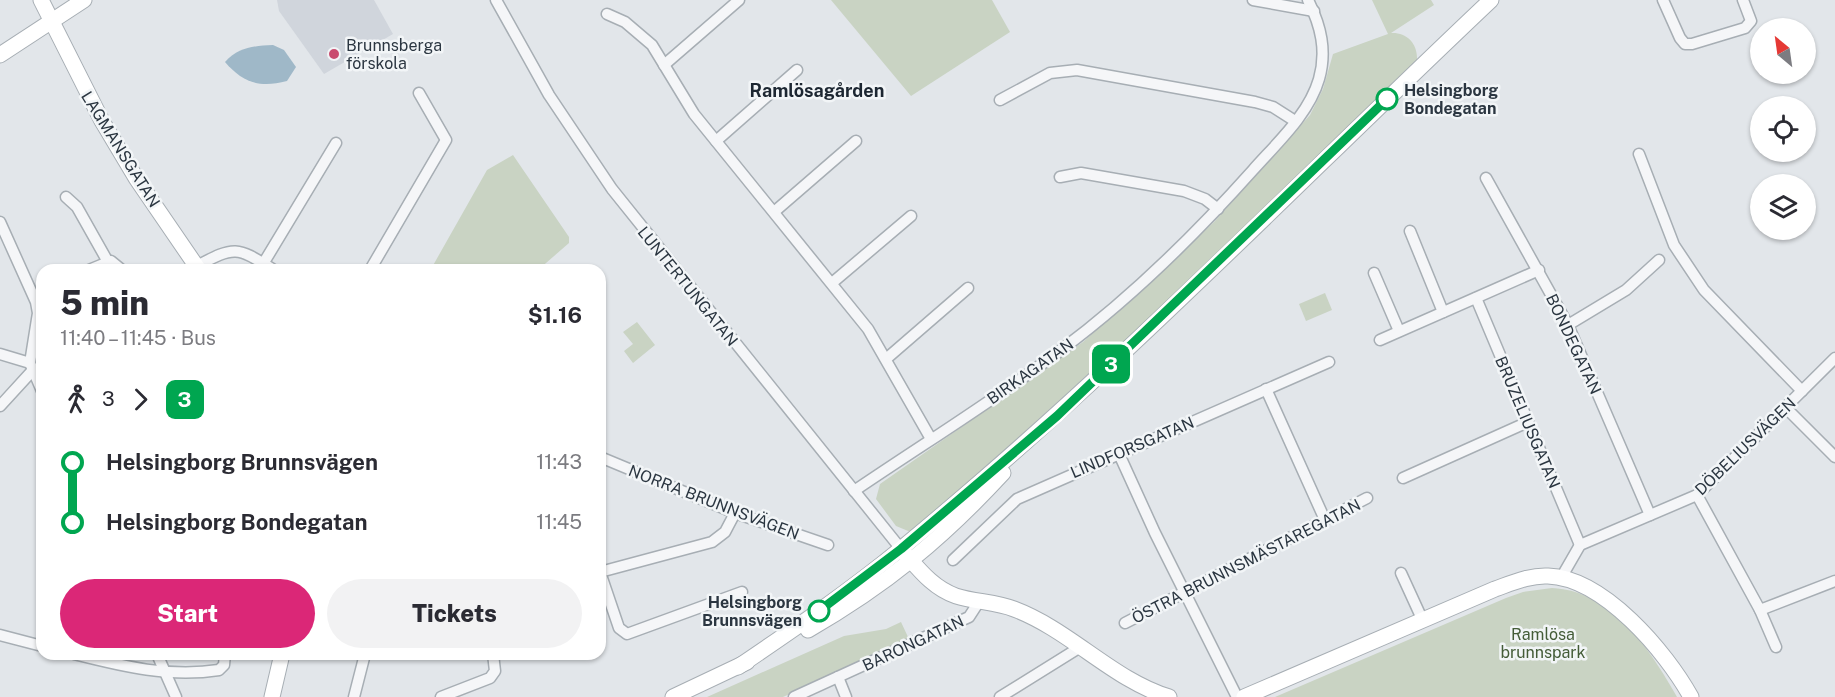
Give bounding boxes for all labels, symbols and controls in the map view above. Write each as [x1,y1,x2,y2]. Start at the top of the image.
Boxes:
north arrow [1750,18,1816,84]
map controls [1750,18,1816,240]
place label: Brunnsberga förskola [346,36,442,73]
marker: Brunnsberga förskola [327,47,341,61]
district label: Ramlösagården [750,80,884,101]
place label: Helsingborg Bondegatan [1404,81,1498,118]
street label: LAGMANSGATAN [77,88,164,211]
marker: Helsingborg Bondegatan [1376,88,1398,110]
button: locate [1750,96,1816,162]
button: layers [1750,174,1816,240]
street label: LUNTERTUNGATAN [634,223,742,350]
text: 5 min [60,284,149,322]
street label: BONDEGATAN [1542,291,1605,397]
text: $1.16 [528,302,582,328]
text: 11:40 – 11:45 · Bus [60,326,216,350]
street label: BIRKAGATAN [983,335,1077,408]
line badge: 3 [1092,344,1130,384]
text: 3 [1104,352,1118,377]
street label: BRUZELIUSGATAN [1491,353,1564,491]
icon: walk [60,383,93,416]
icon: forward [124,383,157,416]
text: 3 [102,387,115,411]
text: 3 [178,387,192,412]
street label: DÖBELIUSVÄGEN [1690,393,1800,499]
street label: LINDFORSGATAN [1068,413,1197,482]
text: Helsingborg Brunnsvägen [106,449,378,475]
text: 11:43 [536,450,582,474]
street label: NORRA BRUNNSVÄGEN [626,460,802,544]
street label: ÖSTRA BRUNNSMÄSTAREGATAN [1128,494,1364,628]
text: Helsingborg Bondegatan [106,509,368,535]
text: 11:45 [536,510,582,534]
button: Start [60,579,315,648]
button: Tickets [327,579,582,648]
place label: Helsingborg Brunnsvägen [702,593,802,630]
marker: Helsingborg Brunnsvägen [808,600,830,622]
street label: BARONGATAN [859,612,967,675]
park label: Ramlösa brunnspark [1500,625,1586,662]

